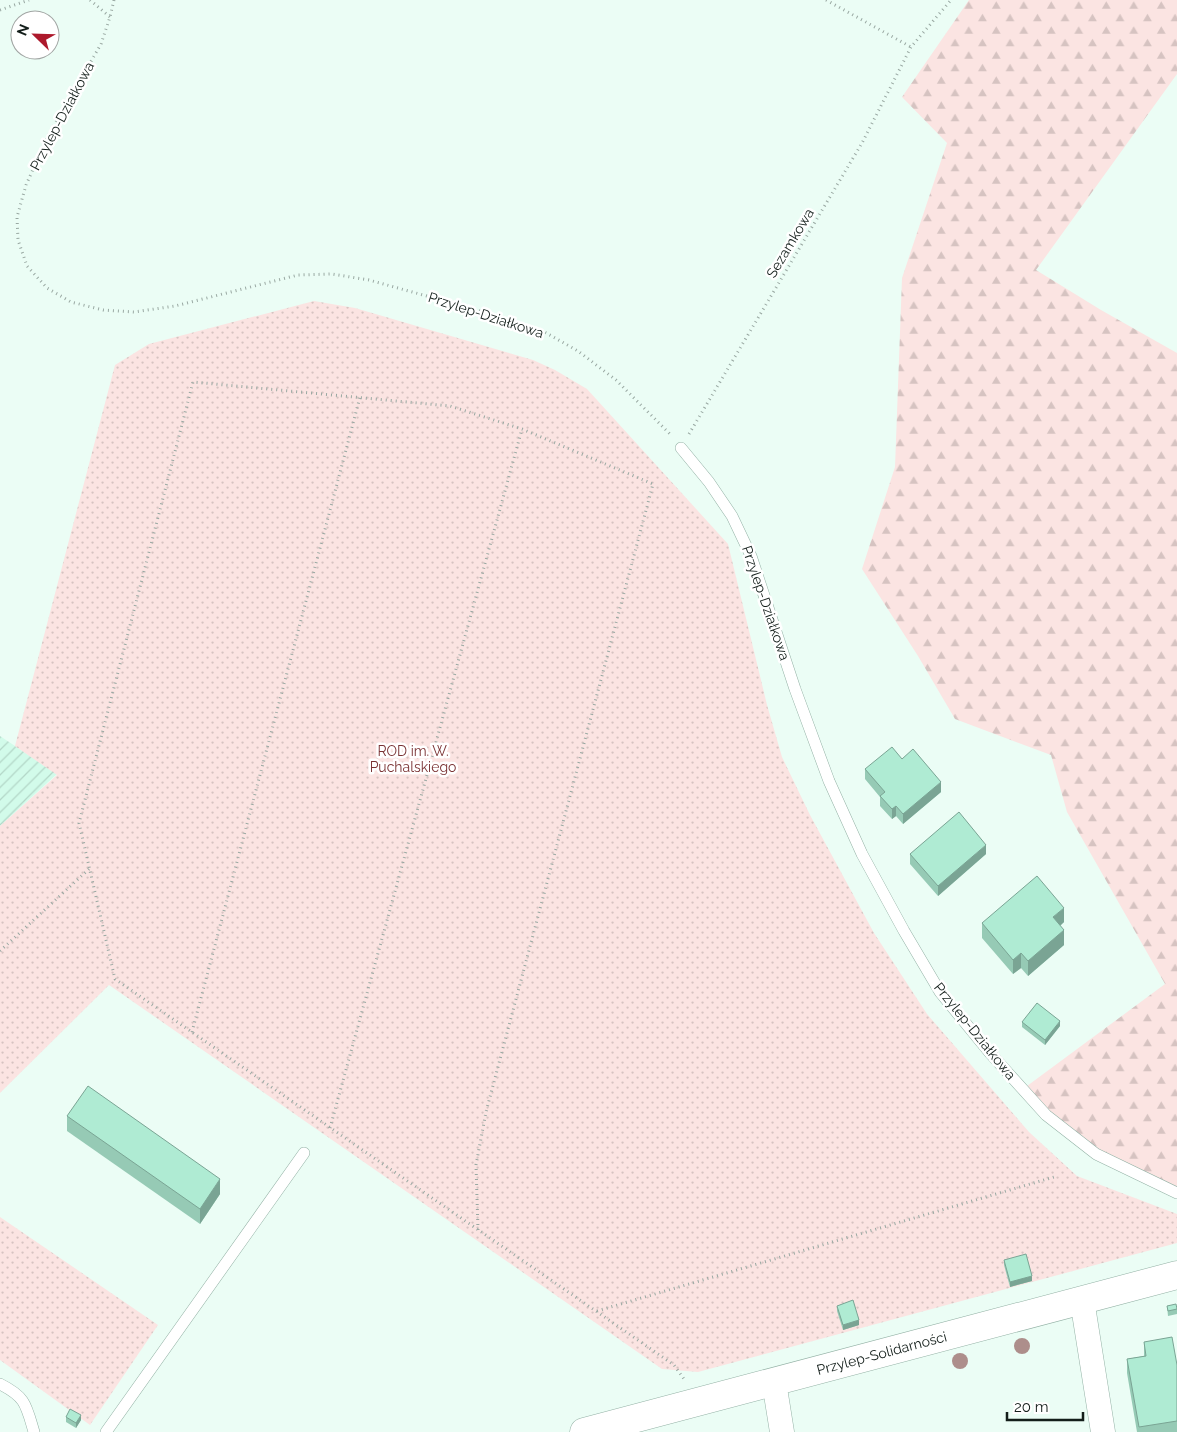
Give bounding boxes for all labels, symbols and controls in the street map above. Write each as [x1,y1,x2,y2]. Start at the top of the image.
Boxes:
north arrow [10,10,60,60]
text: N [14,22,32,38]
street label: Przylep-Działkowa [27,59,97,173]
street label: Sezamkowa [763,205,817,281]
street label: Przylep-Działkowa [426,289,546,341]
street label: Przylep-Działkowa [739,544,793,662]
park label: ROD im. W. Puchalskiego [370,743,456,775]
street label: Przylep-Działkowa [931,979,1019,1083]
street label: Przylep-Solidarności [815,1328,948,1378]
scale bar [1007,1390,1083,1422]
text: 20 m [1014,1398,1049,1416]

